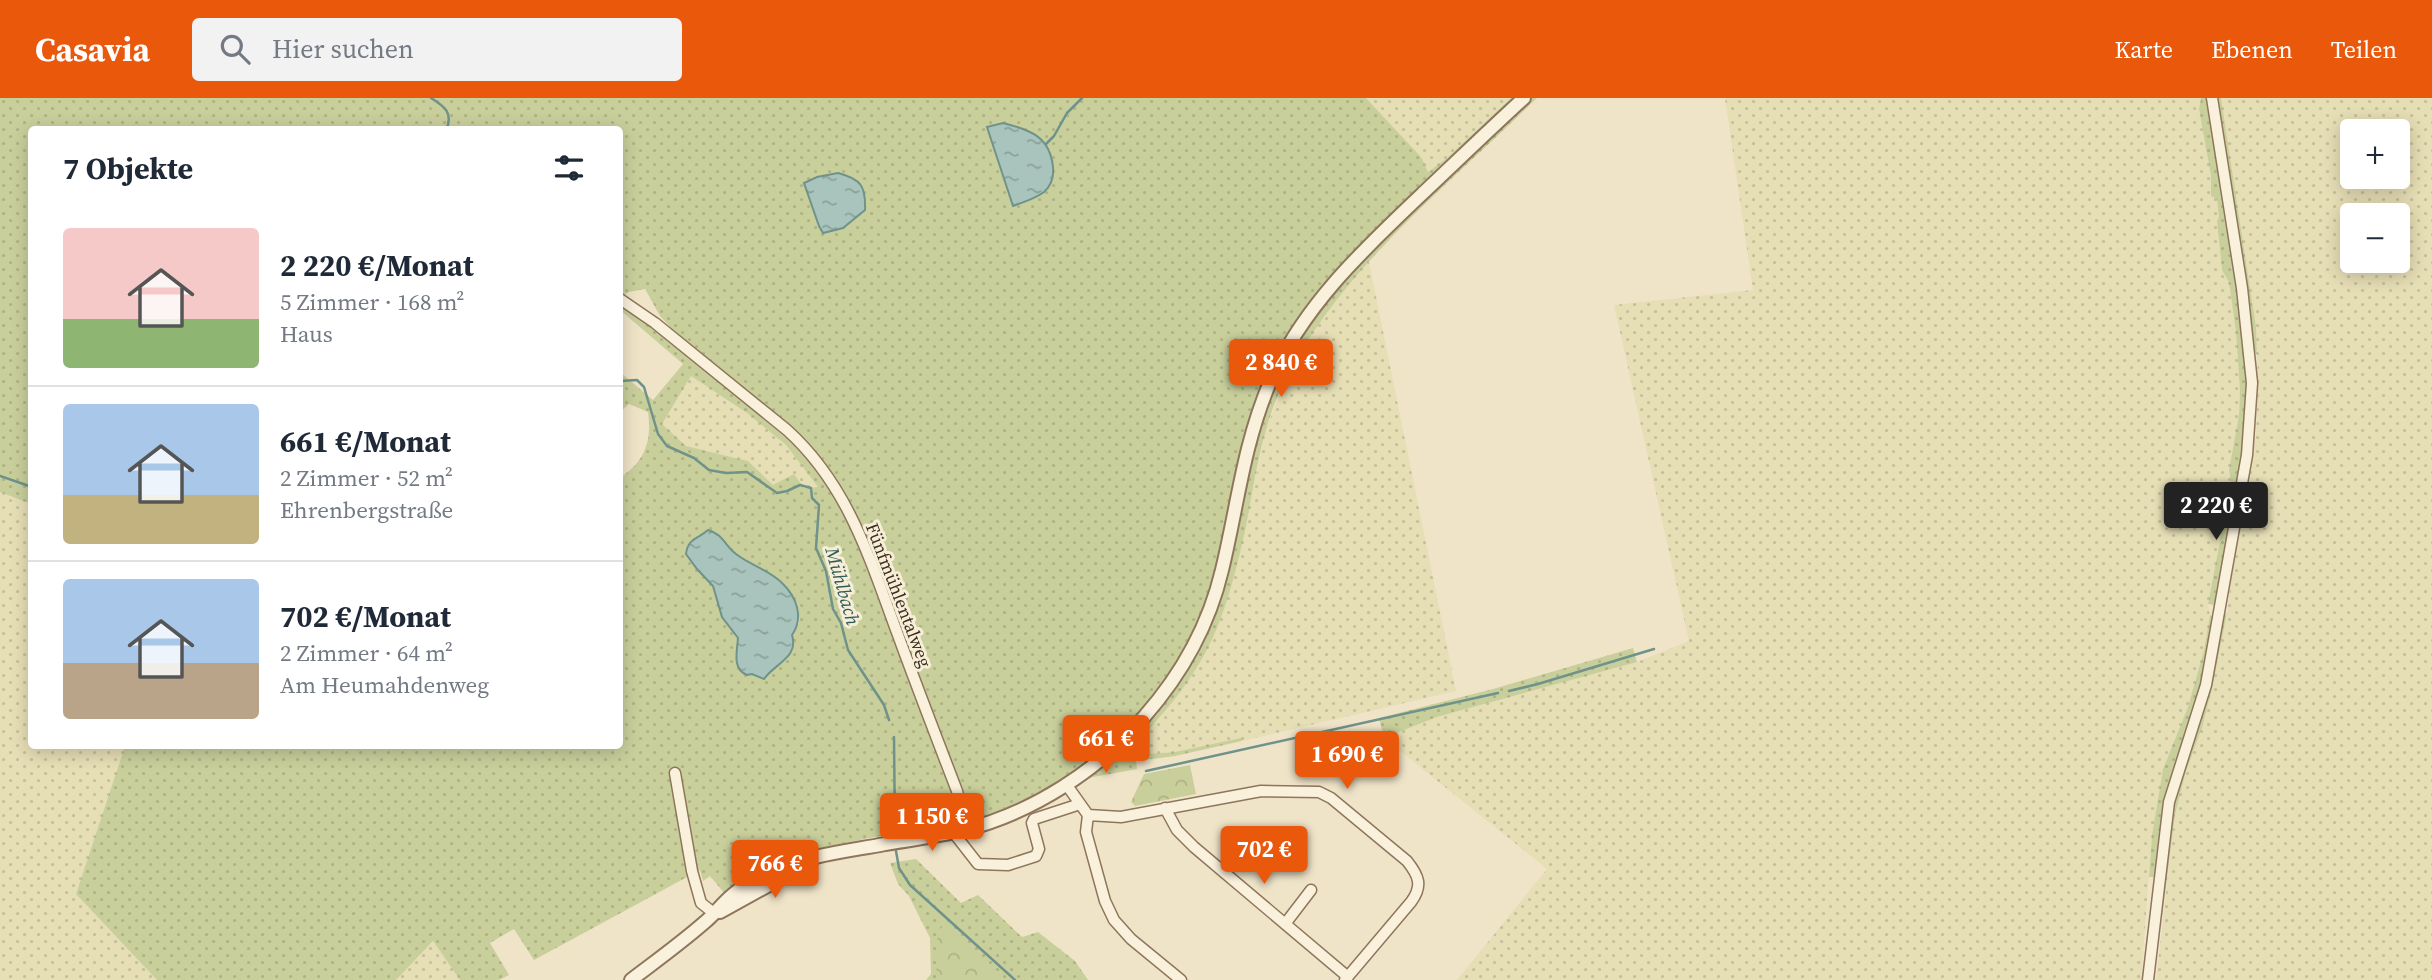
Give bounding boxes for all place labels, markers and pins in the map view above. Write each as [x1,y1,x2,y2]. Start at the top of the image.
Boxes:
pin: 2 840 € [1216,340,1346,399]
pin: 2 220 € [2151,482,2281,542]
pin: 661 € [1057,716,1155,775]
pin: 1 690 € [1282,732,1412,791]
pin: 1 150 € [867,794,997,853]
pin: 702 € [1215,826,1313,886]
pin: 766 € [726,840,824,900]

